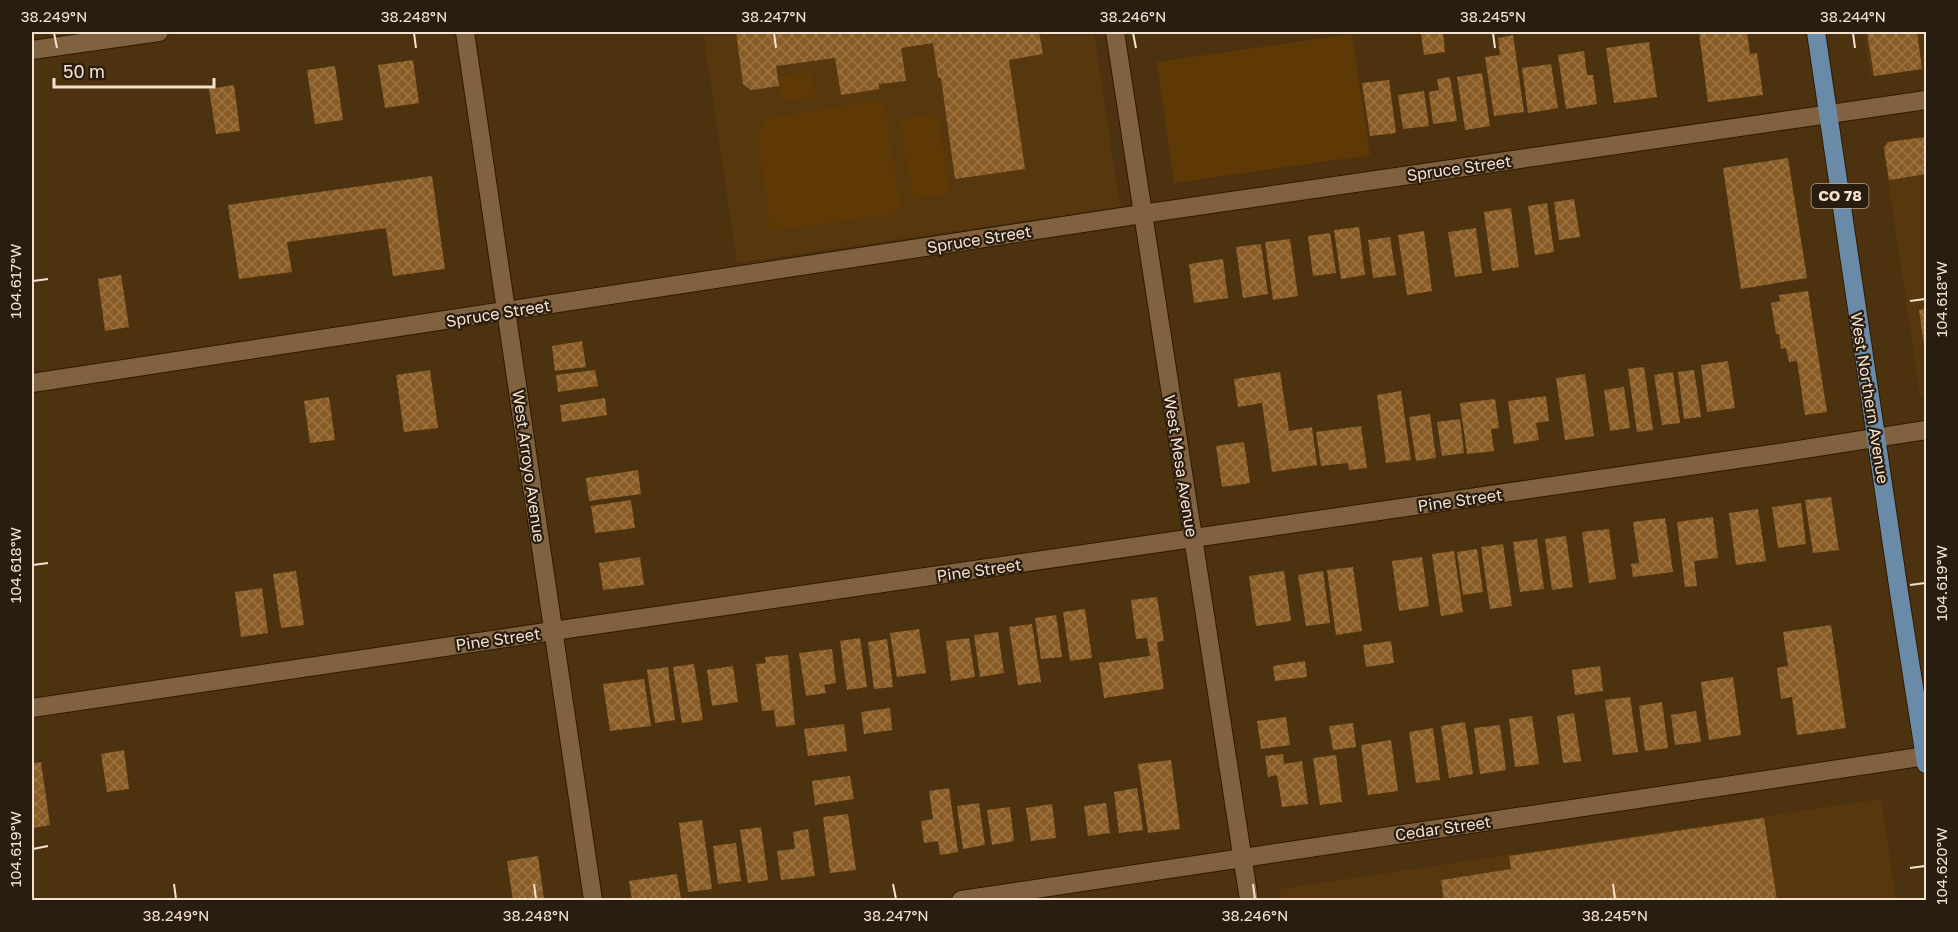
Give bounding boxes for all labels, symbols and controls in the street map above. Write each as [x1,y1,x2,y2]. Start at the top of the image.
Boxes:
text: 38.249°N [21,7,87,25]
text: 38.248°N [381,7,447,25]
text: 38.247°N [741,7,807,25]
text: 38.246°N [1100,7,1166,25]
text: 38.245°N [1460,7,1526,25]
text: 38.244°N [1820,7,1886,25]
scale bar [54,51,214,89]
text: 50 m [63,60,105,82]
street label: Spruce Street [1405,151,1513,185]
road number: CO 78 [1812,184,1868,208]
street label: Spruce Street [925,221,1033,257]
text: 104.617°W [6,244,24,318]
text: 104.618°W [1932,261,1950,337]
street label: Spruce Street [444,295,552,331]
street label: West Northern Avenue [1847,311,1893,485]
street label: West Arroyo Avenue [508,388,550,544]
street label: West Mesa Avenue [1160,393,1202,539]
street label: Pine Street [1416,484,1504,516]
text: 104.618°W [6,527,24,603]
text: 104.619°W [1932,545,1950,621]
street label: Pine Street [935,554,1023,586]
street label: Pine Street [454,623,542,655]
text: 104.619°W [6,811,24,887]
street label: Cedar Street [1394,811,1492,845]
text: 104.620°W [1932,827,1950,905]
text: 38.249°N [143,906,209,924]
text: 38.248°N [503,906,569,924]
text: 38.247°N [863,906,929,924]
text: 38.246°N [1222,906,1288,924]
text: 38.245°N [1582,906,1648,924]

